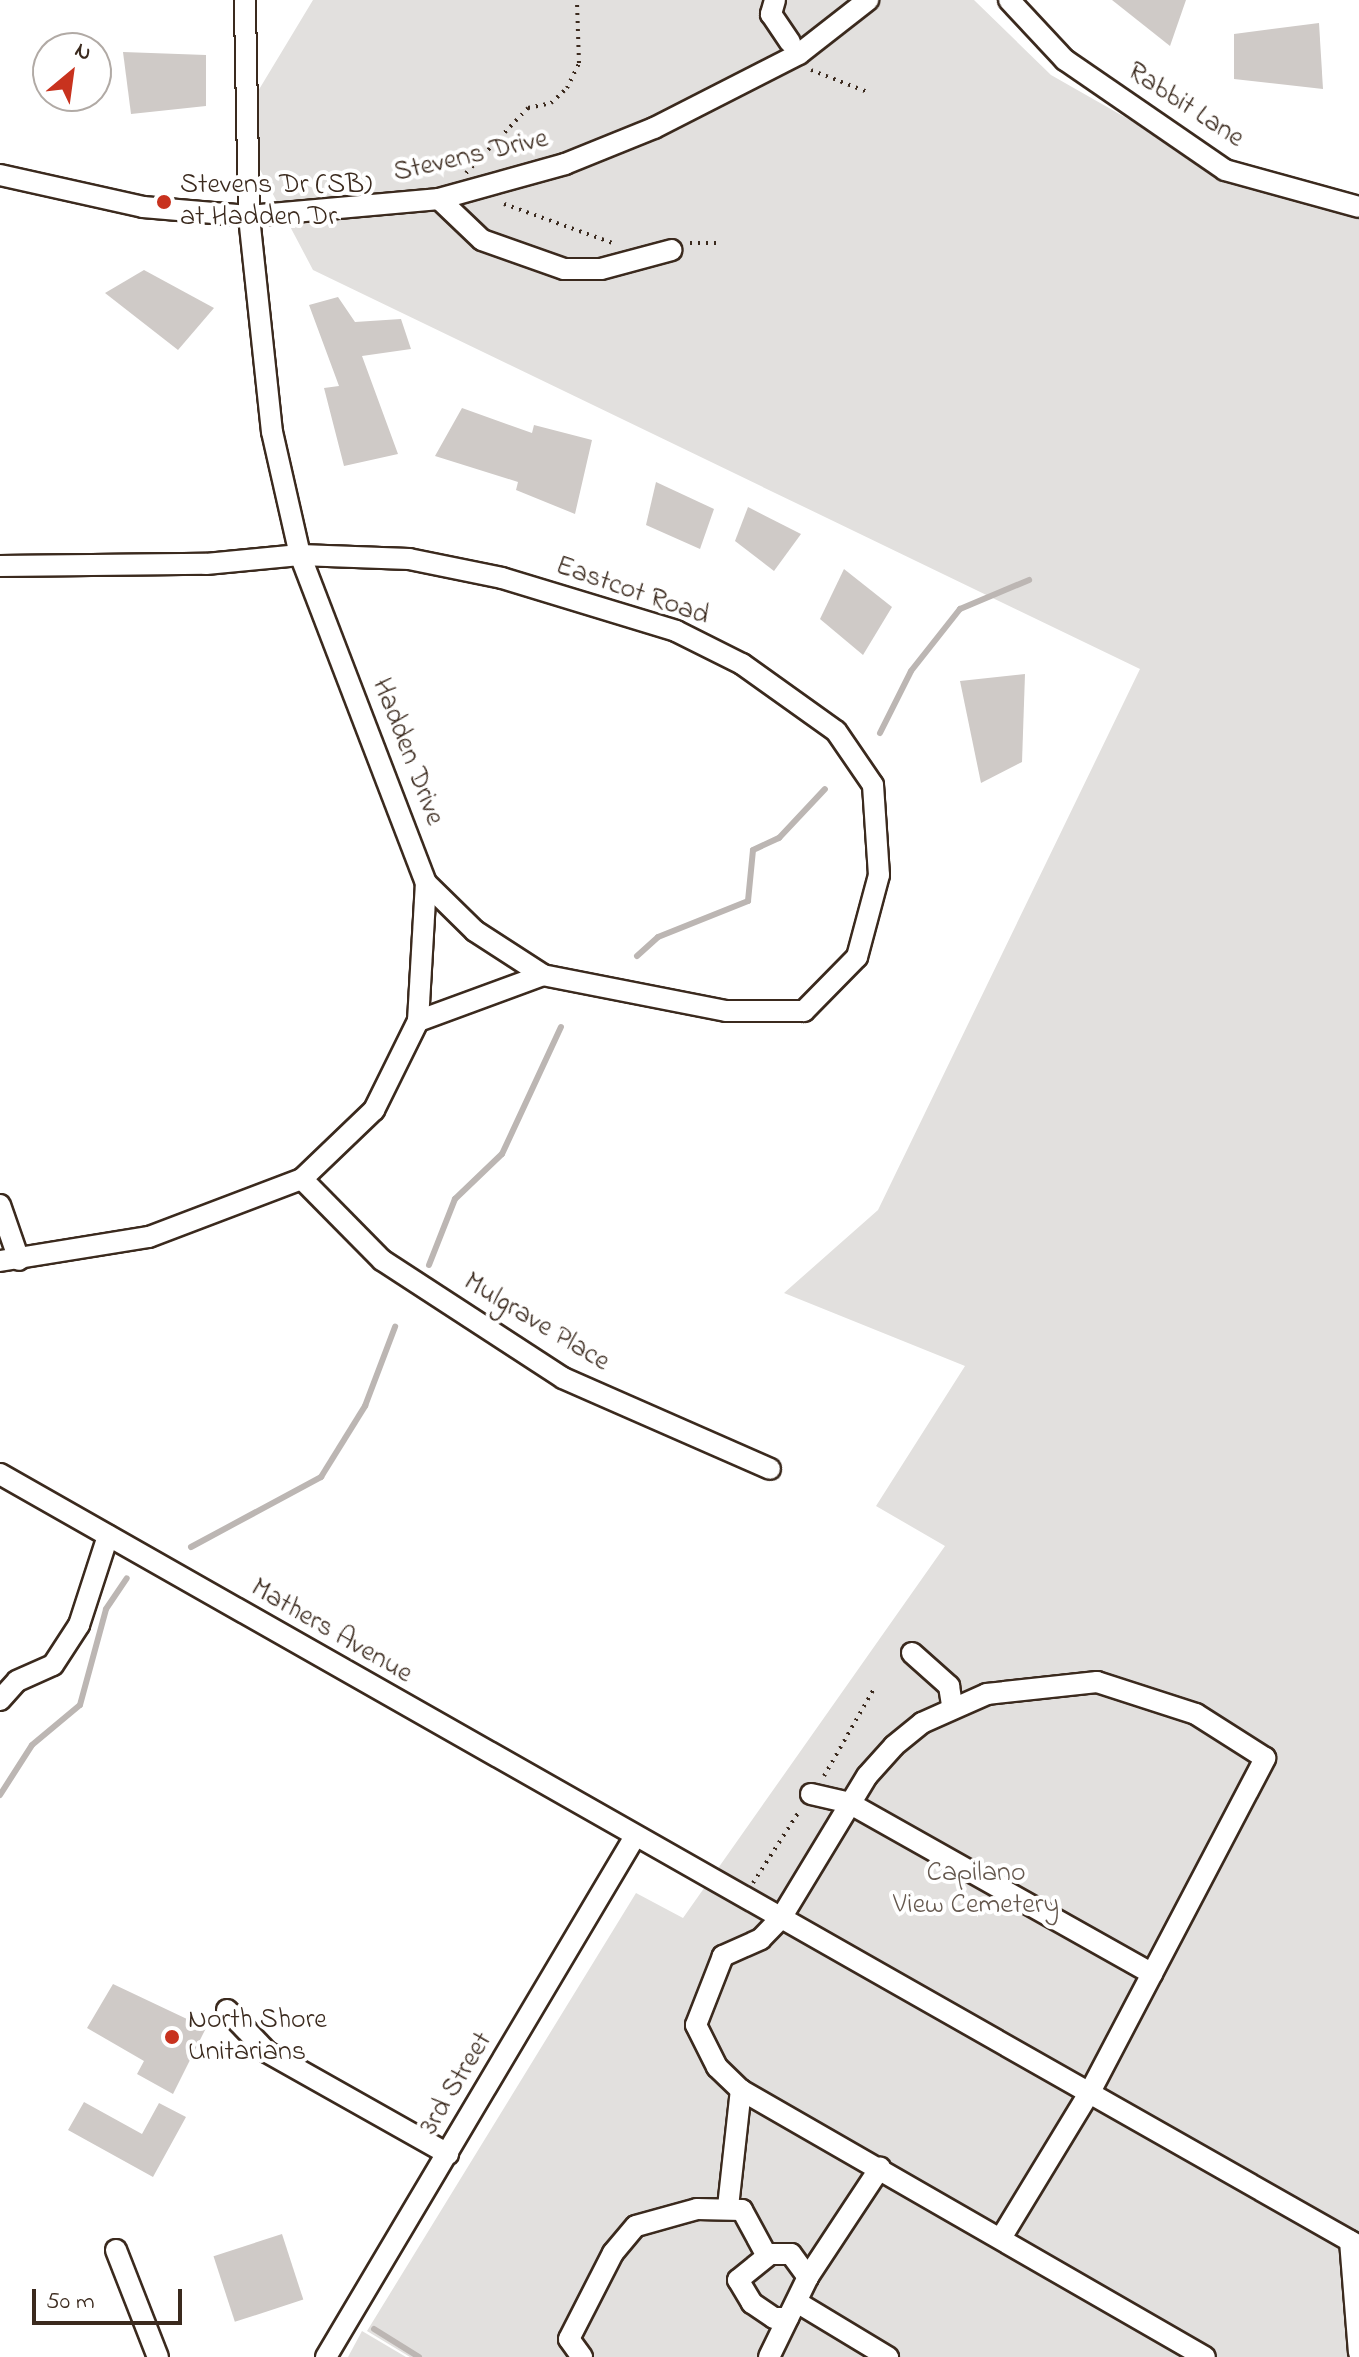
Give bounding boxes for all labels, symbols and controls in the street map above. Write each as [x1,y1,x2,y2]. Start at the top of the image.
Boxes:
north arrow [32,32,112,112]
text: N [68,35,97,70]
street label: Rabbit Lane [1120,56,1250,156]
street label: Stevens Drive [390,123,552,191]
place label: Stevens Dr (SB) at Hadden Dr [180,169,372,235]
marker: Stevens Dr (SB) at Hadden Dr [155,193,173,211]
street label: Eastcot Road [551,550,713,634]
street label: Hadden Drive [364,674,450,830]
street label: Mulgrave Place [457,1266,615,1380]
street label: Mathers Avenue [244,1572,418,1692]
park label: Capilano View Cemetery [893,1857,1059,1923]
place label: North Shore Unitarians [188,2004,327,2070]
street label: 3rd Street [413,2027,501,2141]
marker: North Shore Unitarians [163,2028,181,2046]
scale bar [36,2273,186,2323]
text: 50 m [46,2285,95,2320]

